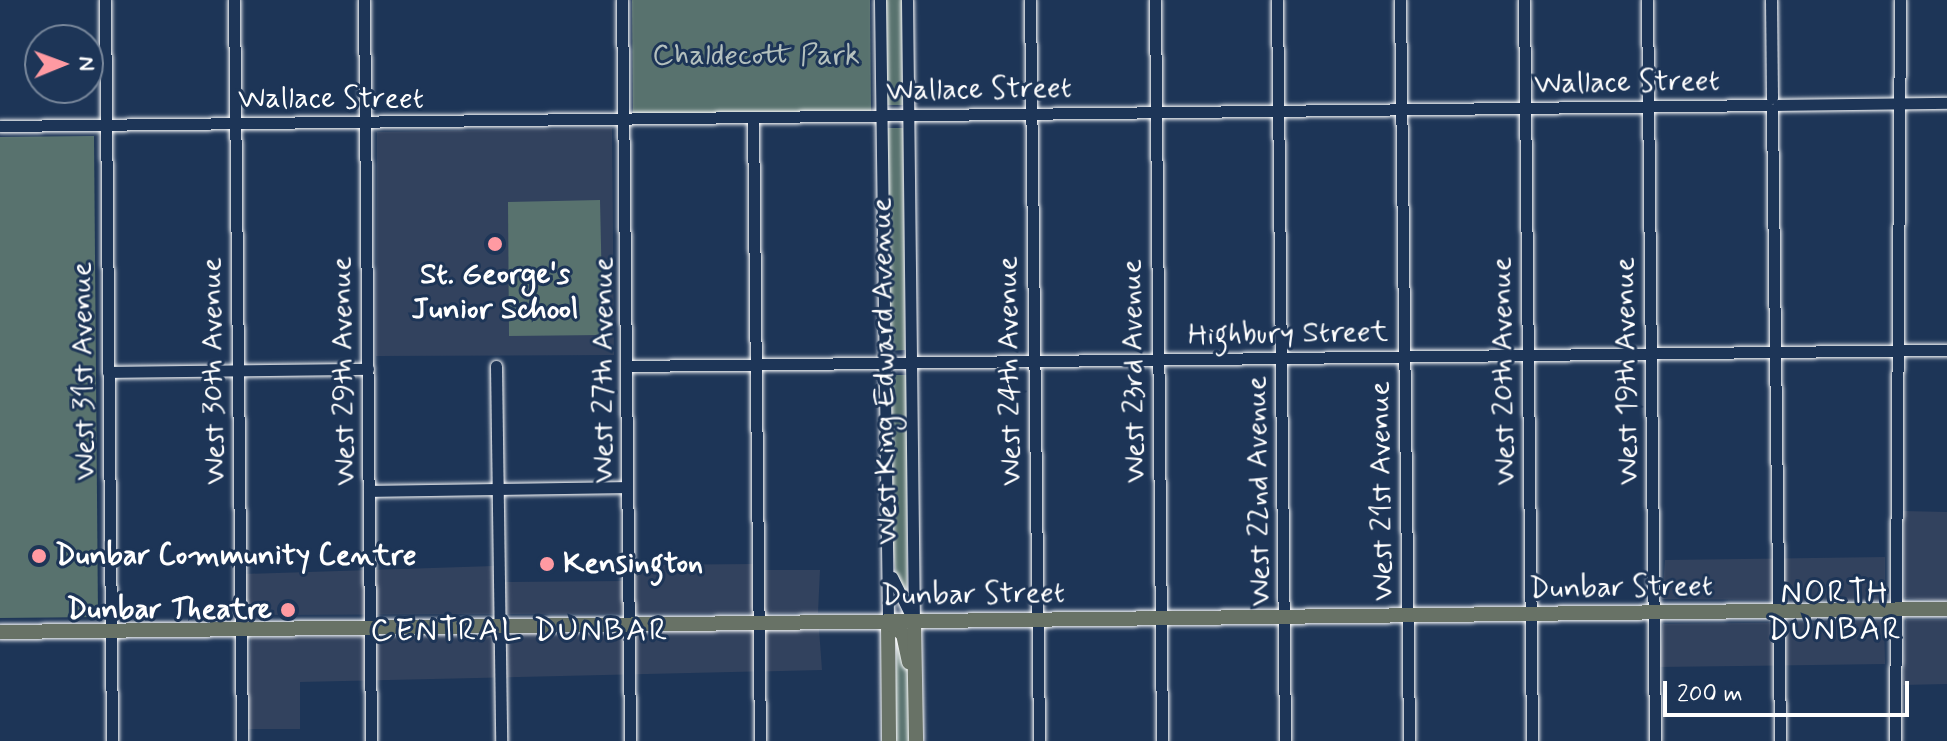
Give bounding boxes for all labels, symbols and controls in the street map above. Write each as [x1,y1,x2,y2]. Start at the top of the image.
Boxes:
north arrow [24,24,104,104]
park label: Chaldecott Park [652,38,860,74]
text: N [72,56,100,71]
street label: Wallace Street [1531,63,1723,103]
street label: Wallace Street [883,70,1075,110]
street label: Wallace Street [236,81,426,117]
street label: West King Edward Avenue [864,205,906,537]
marker: St. George's Junior School [486,235,504,253]
street label: West 29th Avenue [324,256,364,486]
street label: West 24th Avenue [990,256,1030,486]
street label: West 20th Avenue [1484,256,1524,486]
street label: West 30th Avenue [194,257,234,485]
place label: St. George's Junior School [412,257,578,328]
street label: West 27th Avenue [586,257,622,483]
street label: West 19th Avenue [1607,257,1647,485]
street label: West 23rd Avenue [1114,258,1154,484]
street label: West 31st Avenue [64,261,104,481]
street label: Highbury Street [1188,314,1388,354]
street label: West 22nd Avenue [1239,374,1279,608]
street label: West 21st Avenue [1362,381,1402,601]
place label: Dunbar Community Centre [55,538,412,574]
place label: Kensington [563,546,703,582]
marker: Dunbar Community Centre [30,547,48,565]
marker: Kensington [538,555,556,573]
street label: Dunbar Street [1526,568,1716,608]
street label: Dunbar Street [878,575,1068,615]
district label: NORTH DUNBAR [1767,575,1903,650]
place label: Dunbar Theatre [71,592,272,628]
marker: Dunbar Theatre [279,601,297,619]
district label: CENTRAL DUNBAR [369,612,671,650]
scale bar [1667,665,1913,715]
text: 200 m [1677,679,1743,710]

